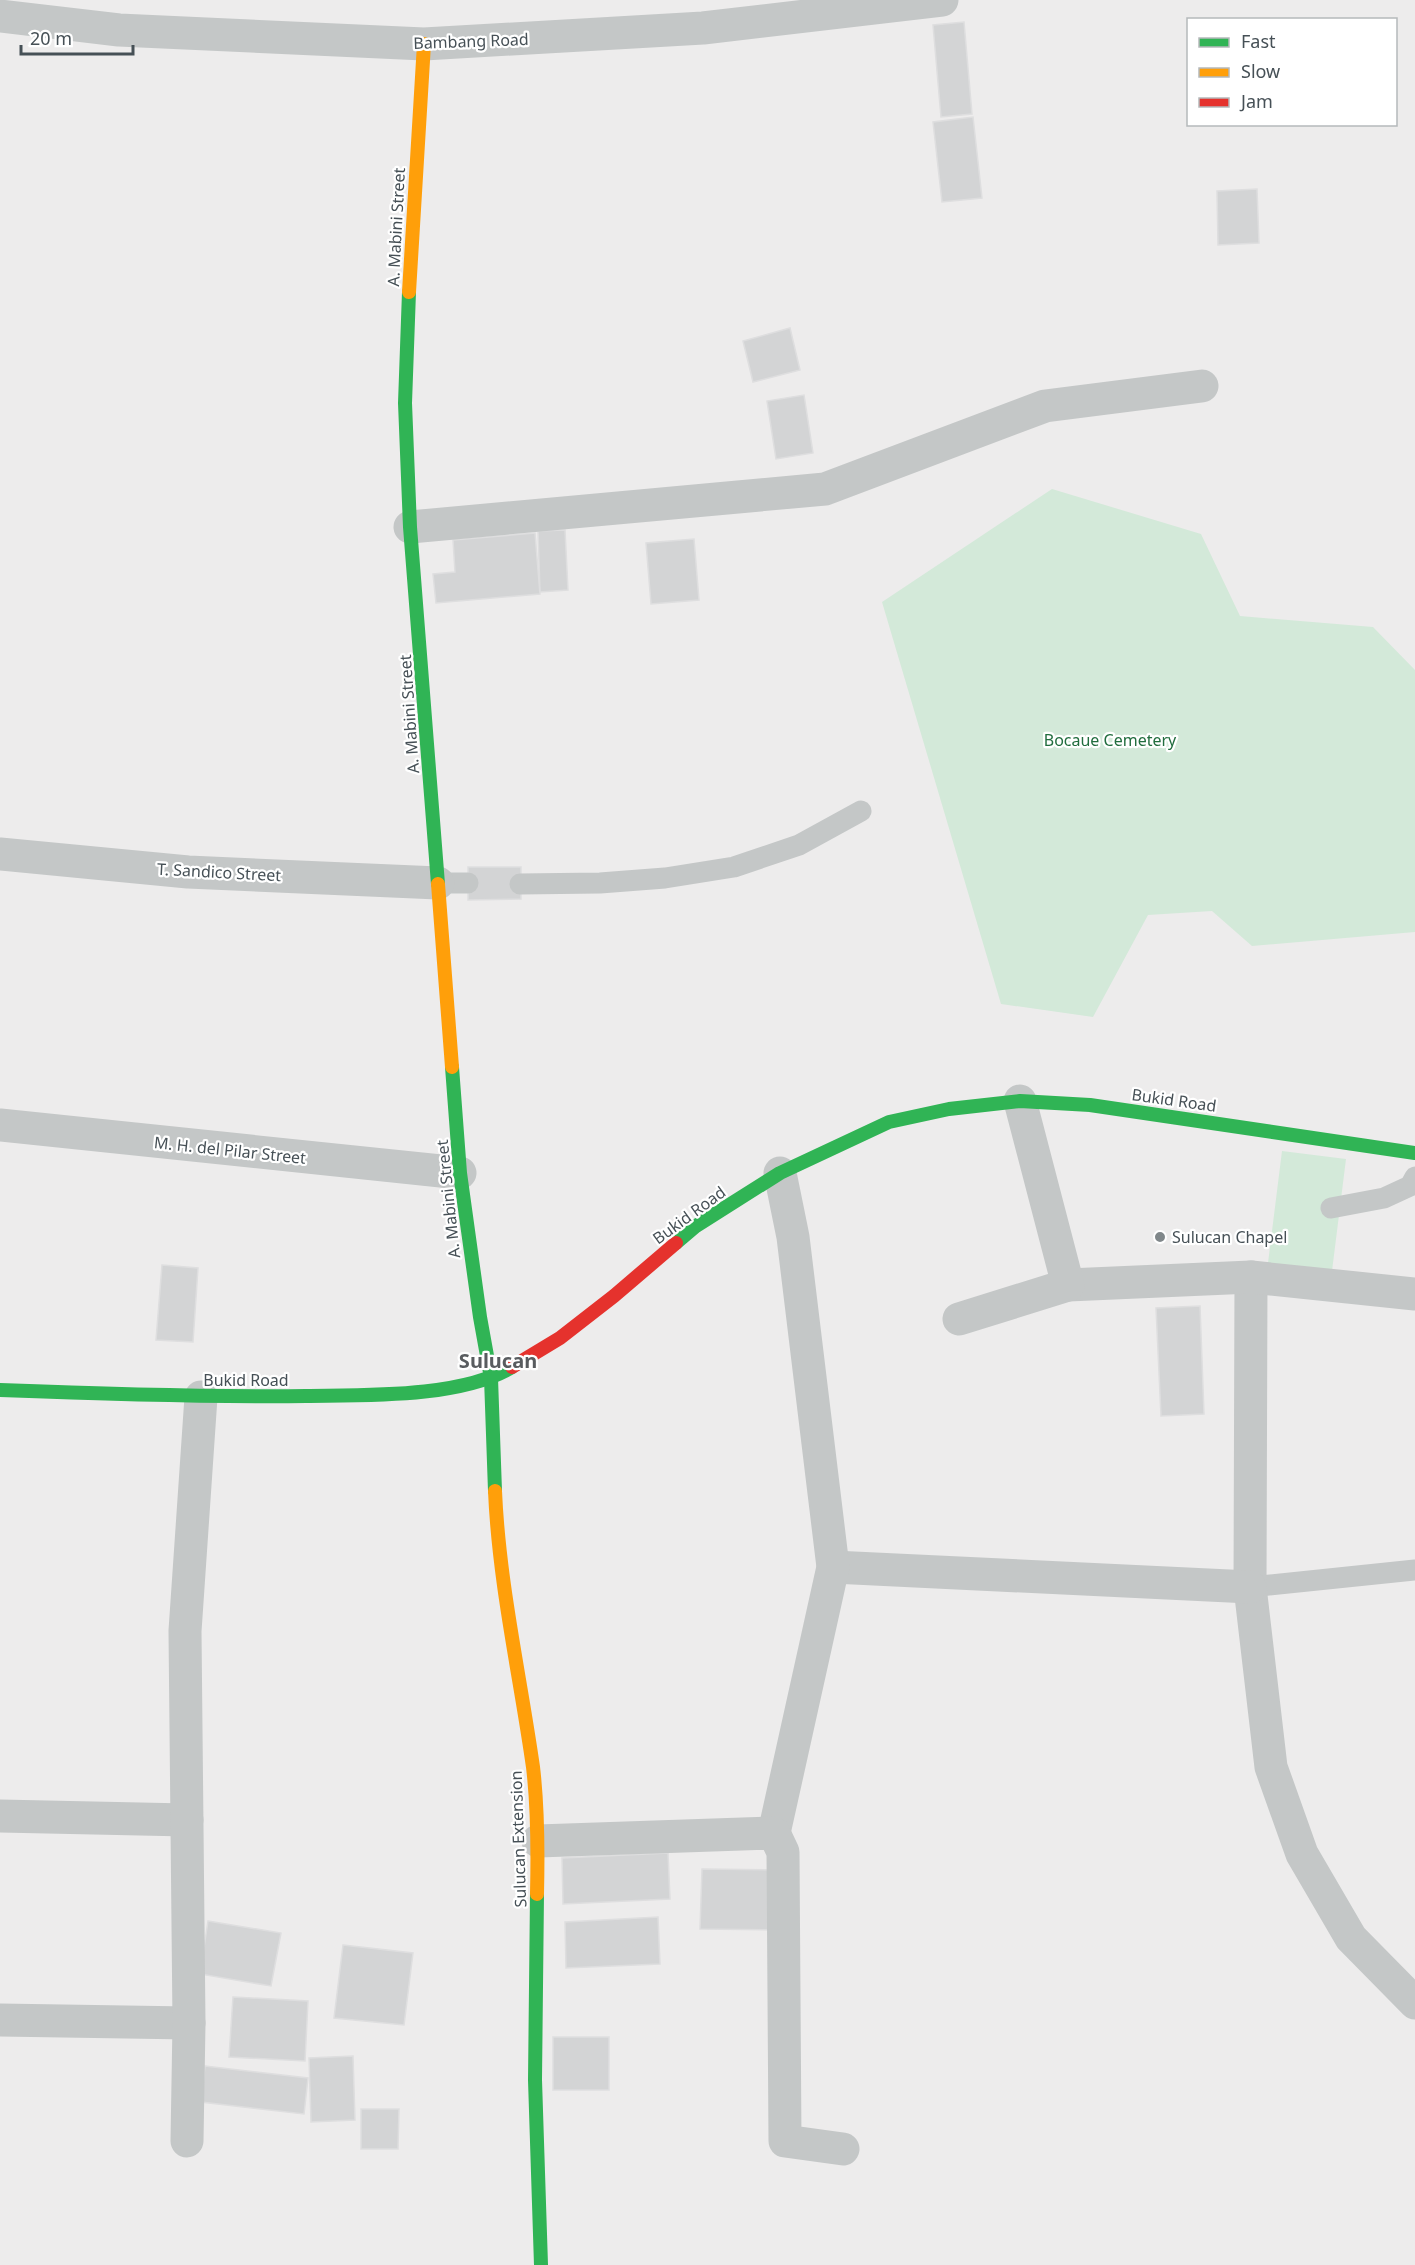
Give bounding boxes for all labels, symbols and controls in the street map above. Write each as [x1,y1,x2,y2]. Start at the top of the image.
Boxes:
scale bar [21,18,134,56]
legend [1187,18,1397,126]
text: 20 m [30,26,72,50]
street label: Bambang Road [413,28,529,54]
text: Fast [1241,29,1276,53]
text: Slow [1241,59,1280,83]
text: Jam [1239,89,1273,113]
street label: A. Mabini Street [382,167,410,287]
street label: A. Mabini Street [394,654,424,774]
park label: Bocaue Cemetery [1044,729,1177,751]
street label: T. Sandico Street [156,858,282,886]
street label: Bukid Road [1130,1083,1218,1117]
street label: M. H. del Pilar Street [153,1131,307,1169]
street label: A. Mabini Street [431,1138,465,1259]
street label: Bukid Road [648,1181,730,1249]
place label: Sulucan Chapel [1172,1226,1287,1248]
marker: Sulucan Chapel [1153,1230,1167,1244]
district label: Sulucan [459,1347,537,1374]
street label: Bukid Road [203,1369,289,1391]
street label: Sulucan Extension [505,1770,531,1908]

